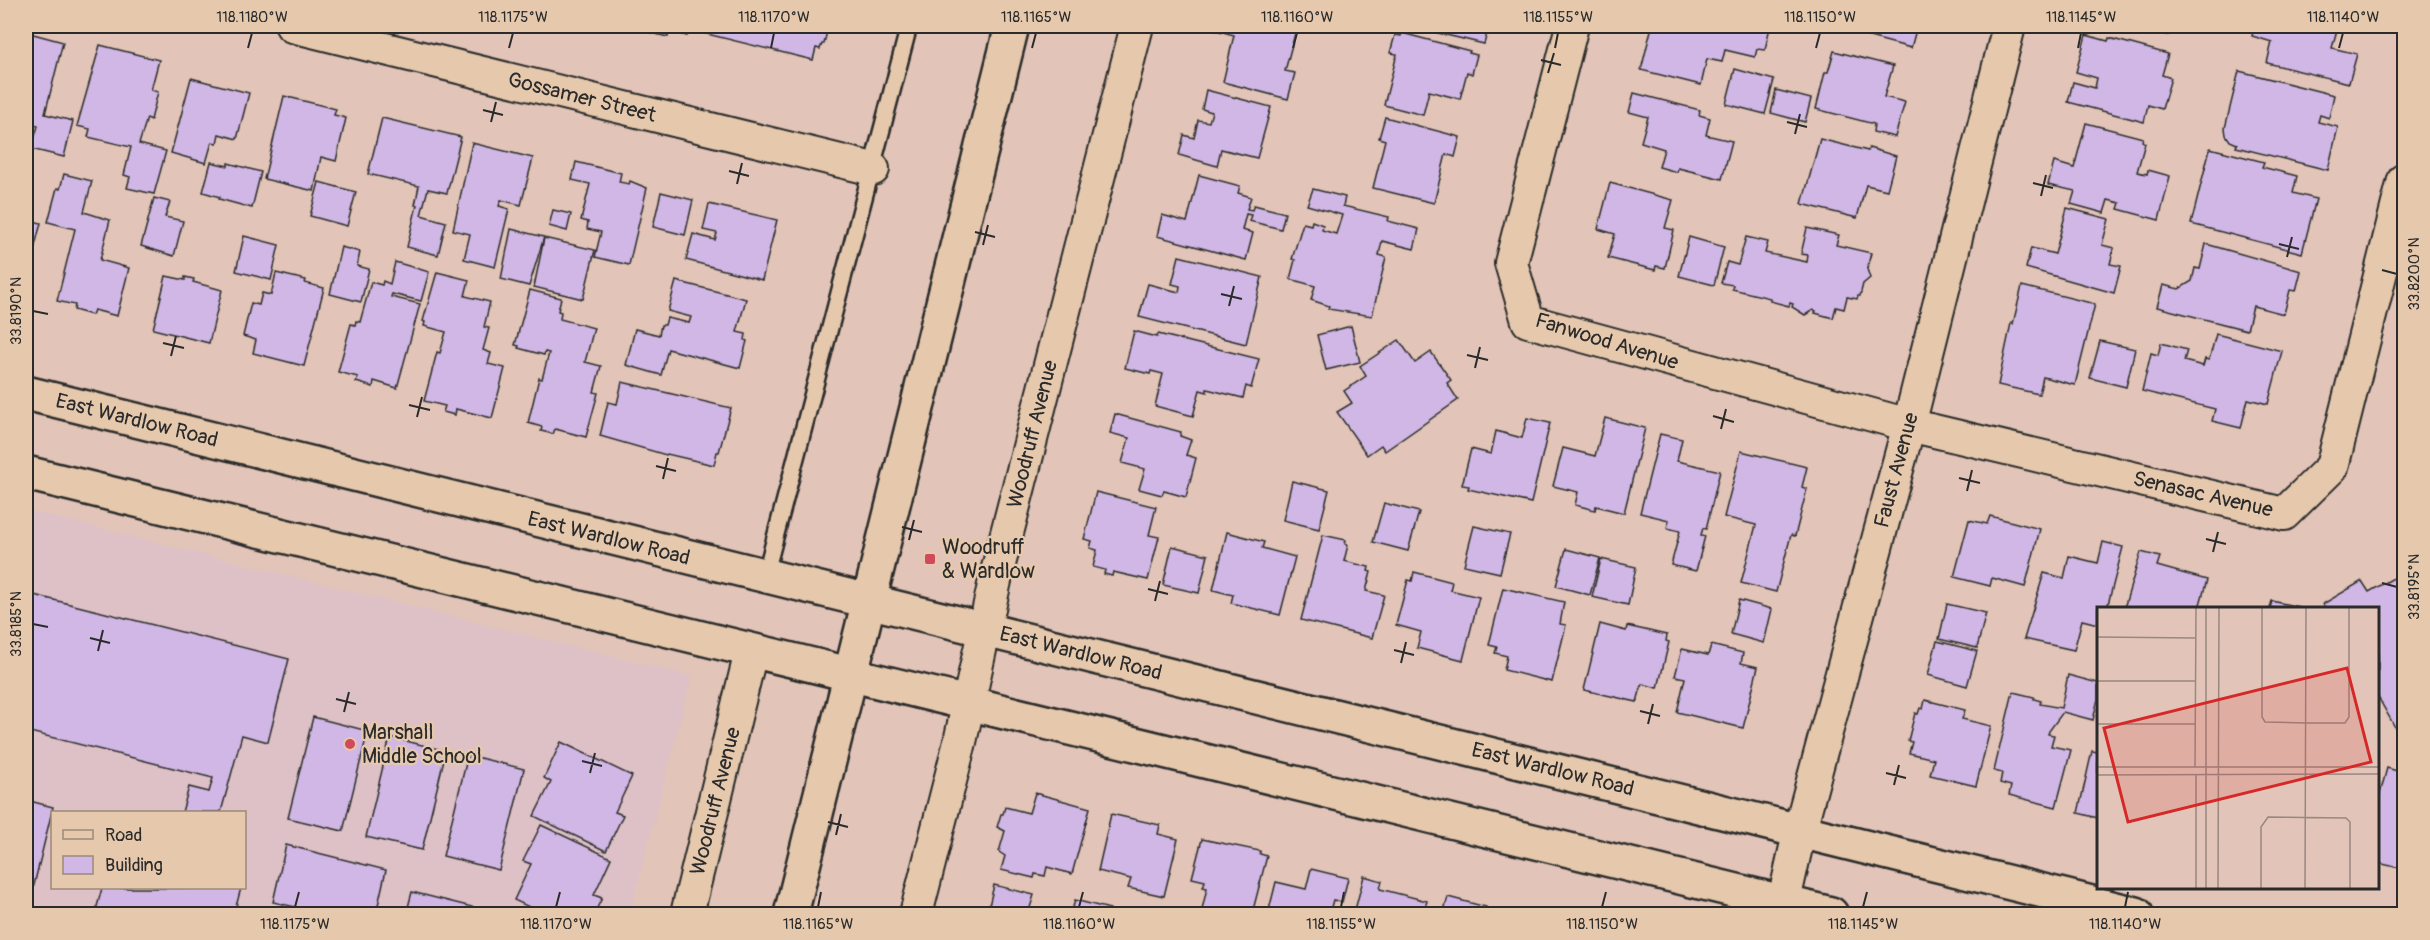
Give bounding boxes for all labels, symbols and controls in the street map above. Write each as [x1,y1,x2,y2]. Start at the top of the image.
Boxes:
text: 118.1180°W [216,8,288,27]
text: 118.1175°W [478,8,548,27]
text: 118.1170°W [738,8,810,27]
text: 118.1165°W [1001,8,1071,27]
text: 118.1160°W [1261,8,1334,27]
text: 118.1155°W [1523,8,1593,27]
text: 118.1150°W [1784,8,1856,27]
text: 118.1145°W [2046,8,2116,27]
text: 118.1140°W [2307,8,2380,27]
street label: Gossamer Street [505,66,659,129]
text: 33.8200°N [2405,237,2424,311]
text: 33.8190°N [7,277,26,345]
street label: Fanwood Avenue [1532,307,1682,376]
street label: Woodruff Avenue [1001,357,1064,511]
street label: East Wardlow Road [53,387,221,454]
street label: Faust Avenue [1868,409,1925,531]
street label: Senasac Avenue [2130,465,2276,524]
street label: East Wardlow Road [525,505,693,572]
place label: Woodruff & Wardlow [942,534,1035,585]
marker: Woodruff & Wardlow [923,552,937,566]
text: 33.8195°N [2405,554,2424,620]
text: 33.8185°N [7,591,26,657]
inset map [2097,607,2379,889]
street label: East Wardlow Road [997,620,1165,687]
place label: Marshall Middle School [362,719,482,770]
street label: Woodruff Avenue [684,724,747,878]
street label: East Wardlow Road [1469,736,1637,803]
marker: Marshall Middle School [343,737,357,751]
legend [51,811,246,889]
text: Road [105,824,142,847]
text: Building [105,854,163,877]
text: 118.1175°W [260,915,330,934]
text: 118.1170°W [520,915,592,934]
text: 118.1165°W [783,915,853,934]
text: 118.1160°W [1043,915,1116,934]
text: 118.1155°W [1306,915,1376,934]
text: 118.1150°W [1566,915,1638,934]
text: 118.1145°W [1828,915,1898,934]
text: 118.1140°W [2089,915,2162,934]

